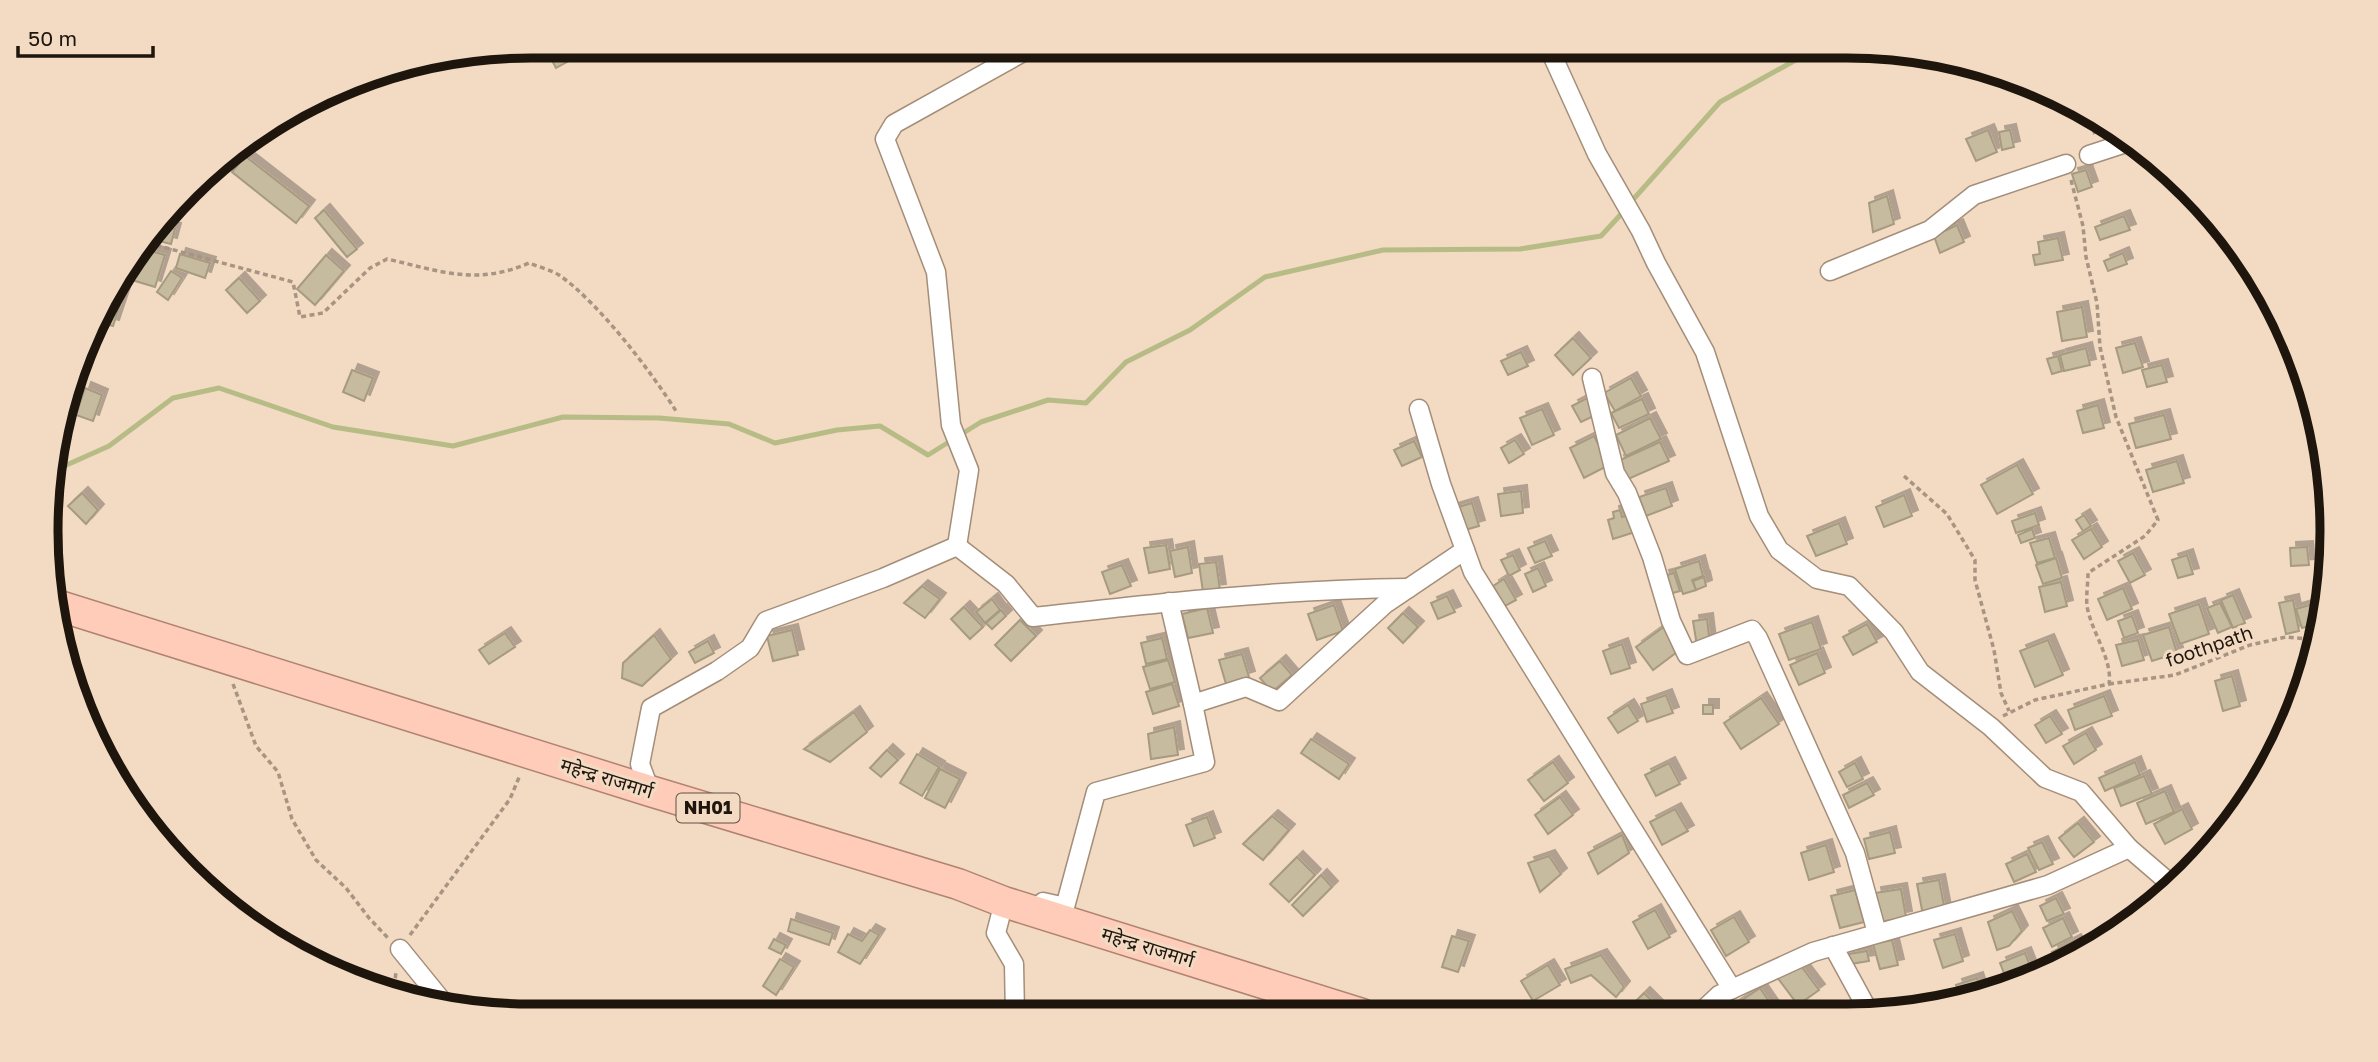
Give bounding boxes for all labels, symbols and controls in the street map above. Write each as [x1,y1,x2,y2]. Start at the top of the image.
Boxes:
scale bar [18,14,152,58]
text: 50 m [28,25,77,51]
street label: foothpath [2162,620,2255,671]
street label: महेन्द्र राजमार्ग [558,752,657,803]
road number: NH01 [676,794,740,822]
street label: महेन्द्र राजमार्ग [1099,921,1198,972]

